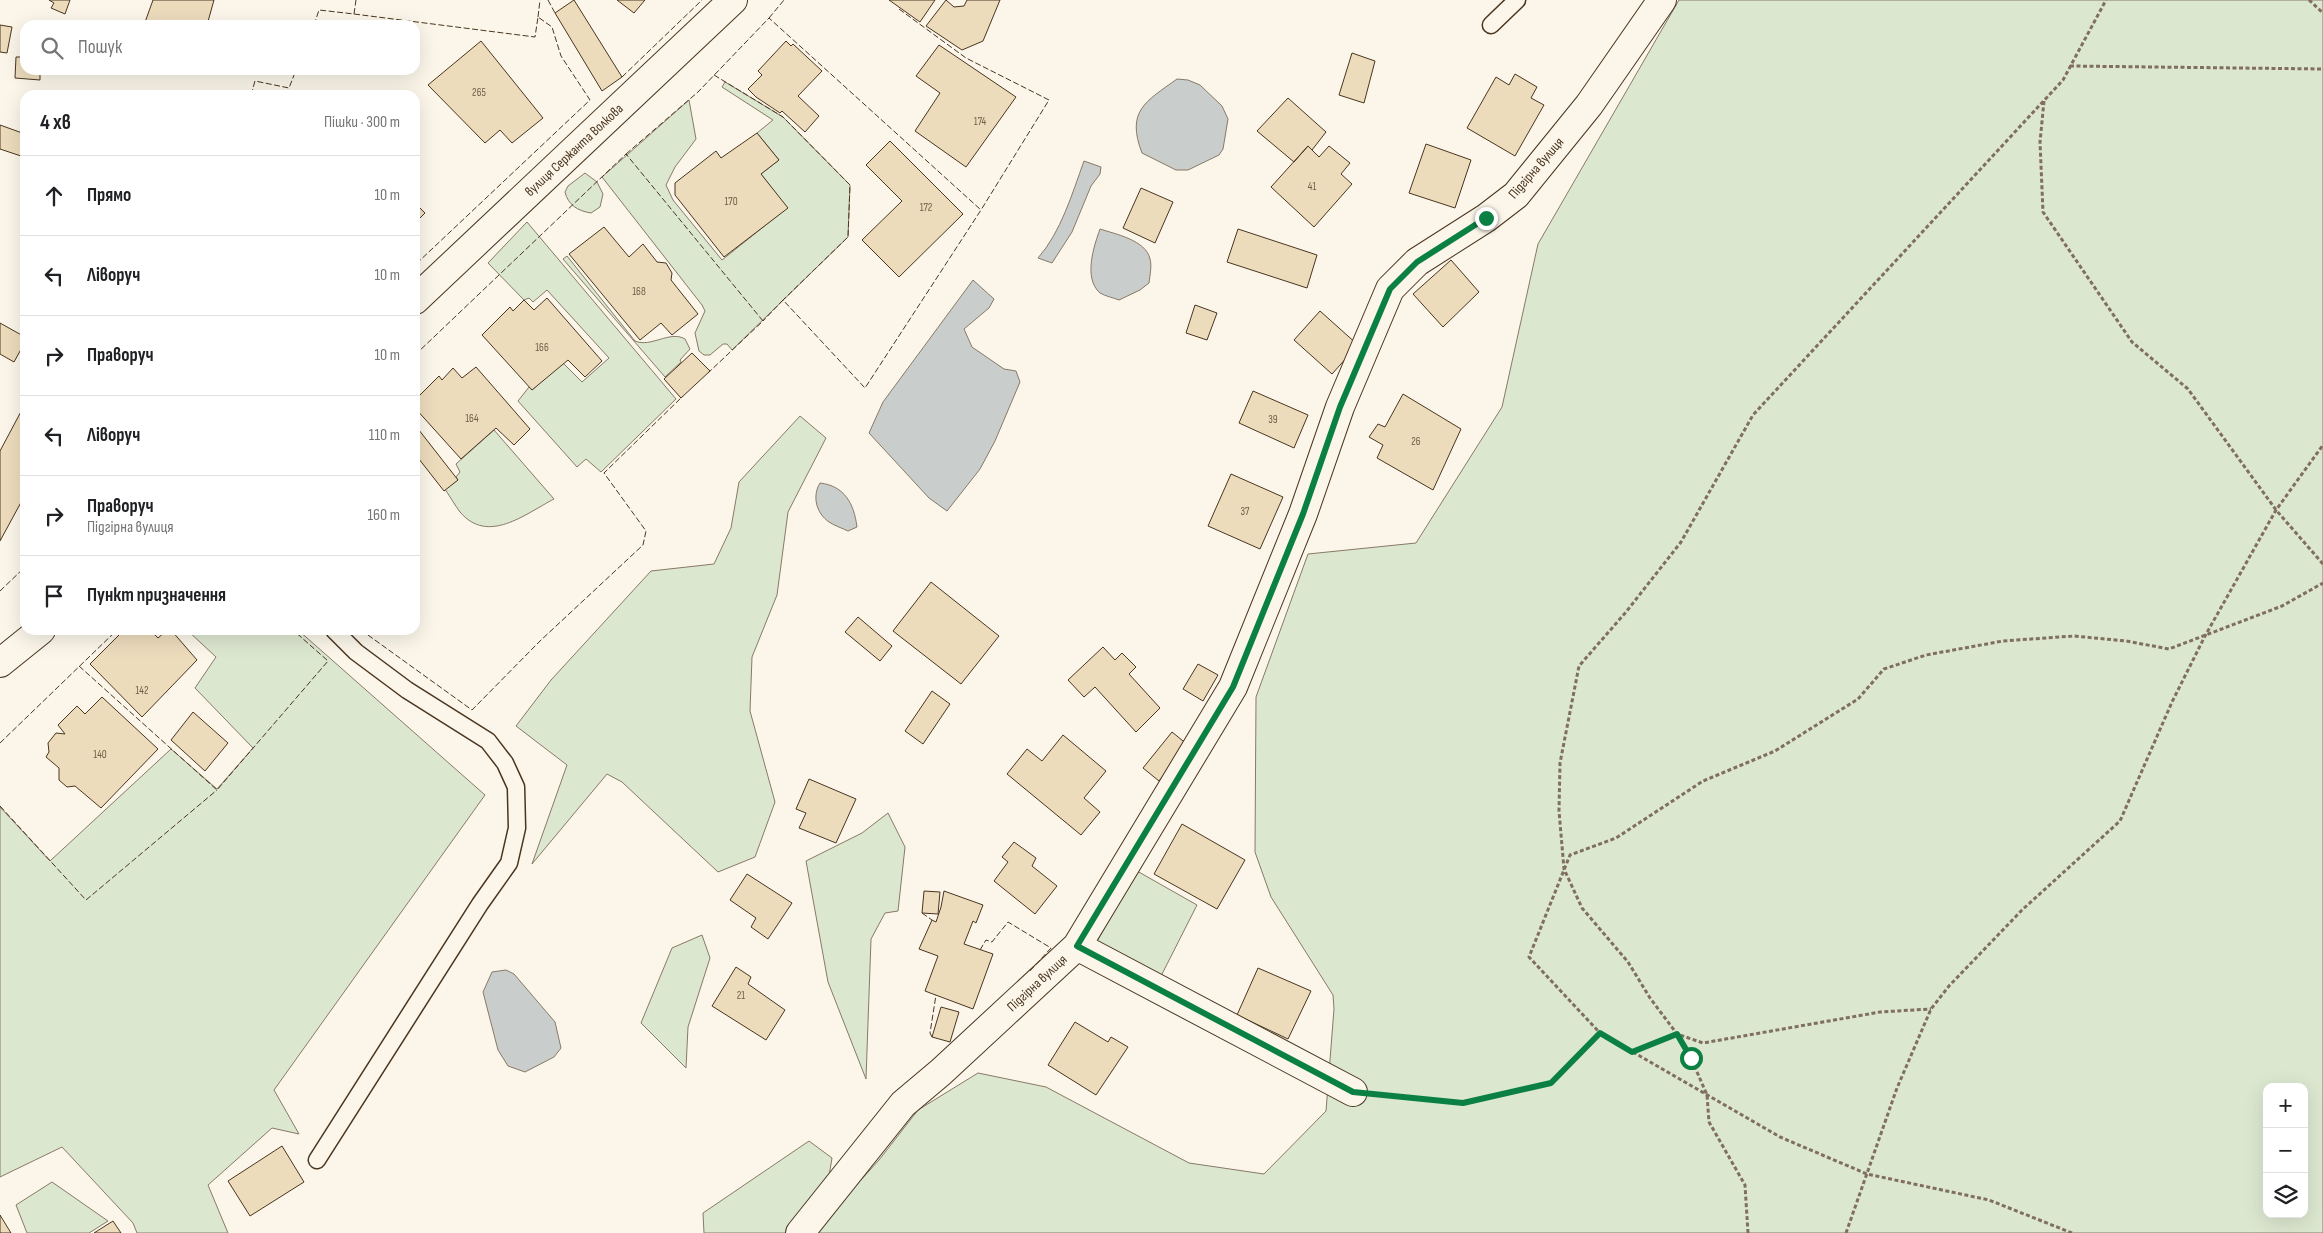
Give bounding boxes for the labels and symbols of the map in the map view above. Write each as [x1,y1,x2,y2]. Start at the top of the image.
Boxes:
house number: 265 [472,86,486,99]
street label: вулиця Сержанта Волкова [521,100,627,200]
house number: 174 [974,115,987,128]
street label: Підгірна вулиця [1505,134,1567,202]
house number: 41 [1308,180,1316,193]
house number: 170 [724,195,738,208]
house number: 172 [920,201,933,214]
route end [1475,207,1498,230]
house number: 168 [632,285,646,298]
house number: 166 [535,341,549,354]
house number: 164 [465,412,479,425]
house number: 39 [1268,413,1278,426]
house number: 26 [1411,435,1421,448]
house number: 37 [1240,505,1250,518]
house number: 142 [135,684,149,697]
house number: 140 [93,748,107,761]
street label: Підгірна вулиця [1003,951,1071,1015]
house number: 21 [737,989,745,1002]
route start [1680,1047,1703,1070]

